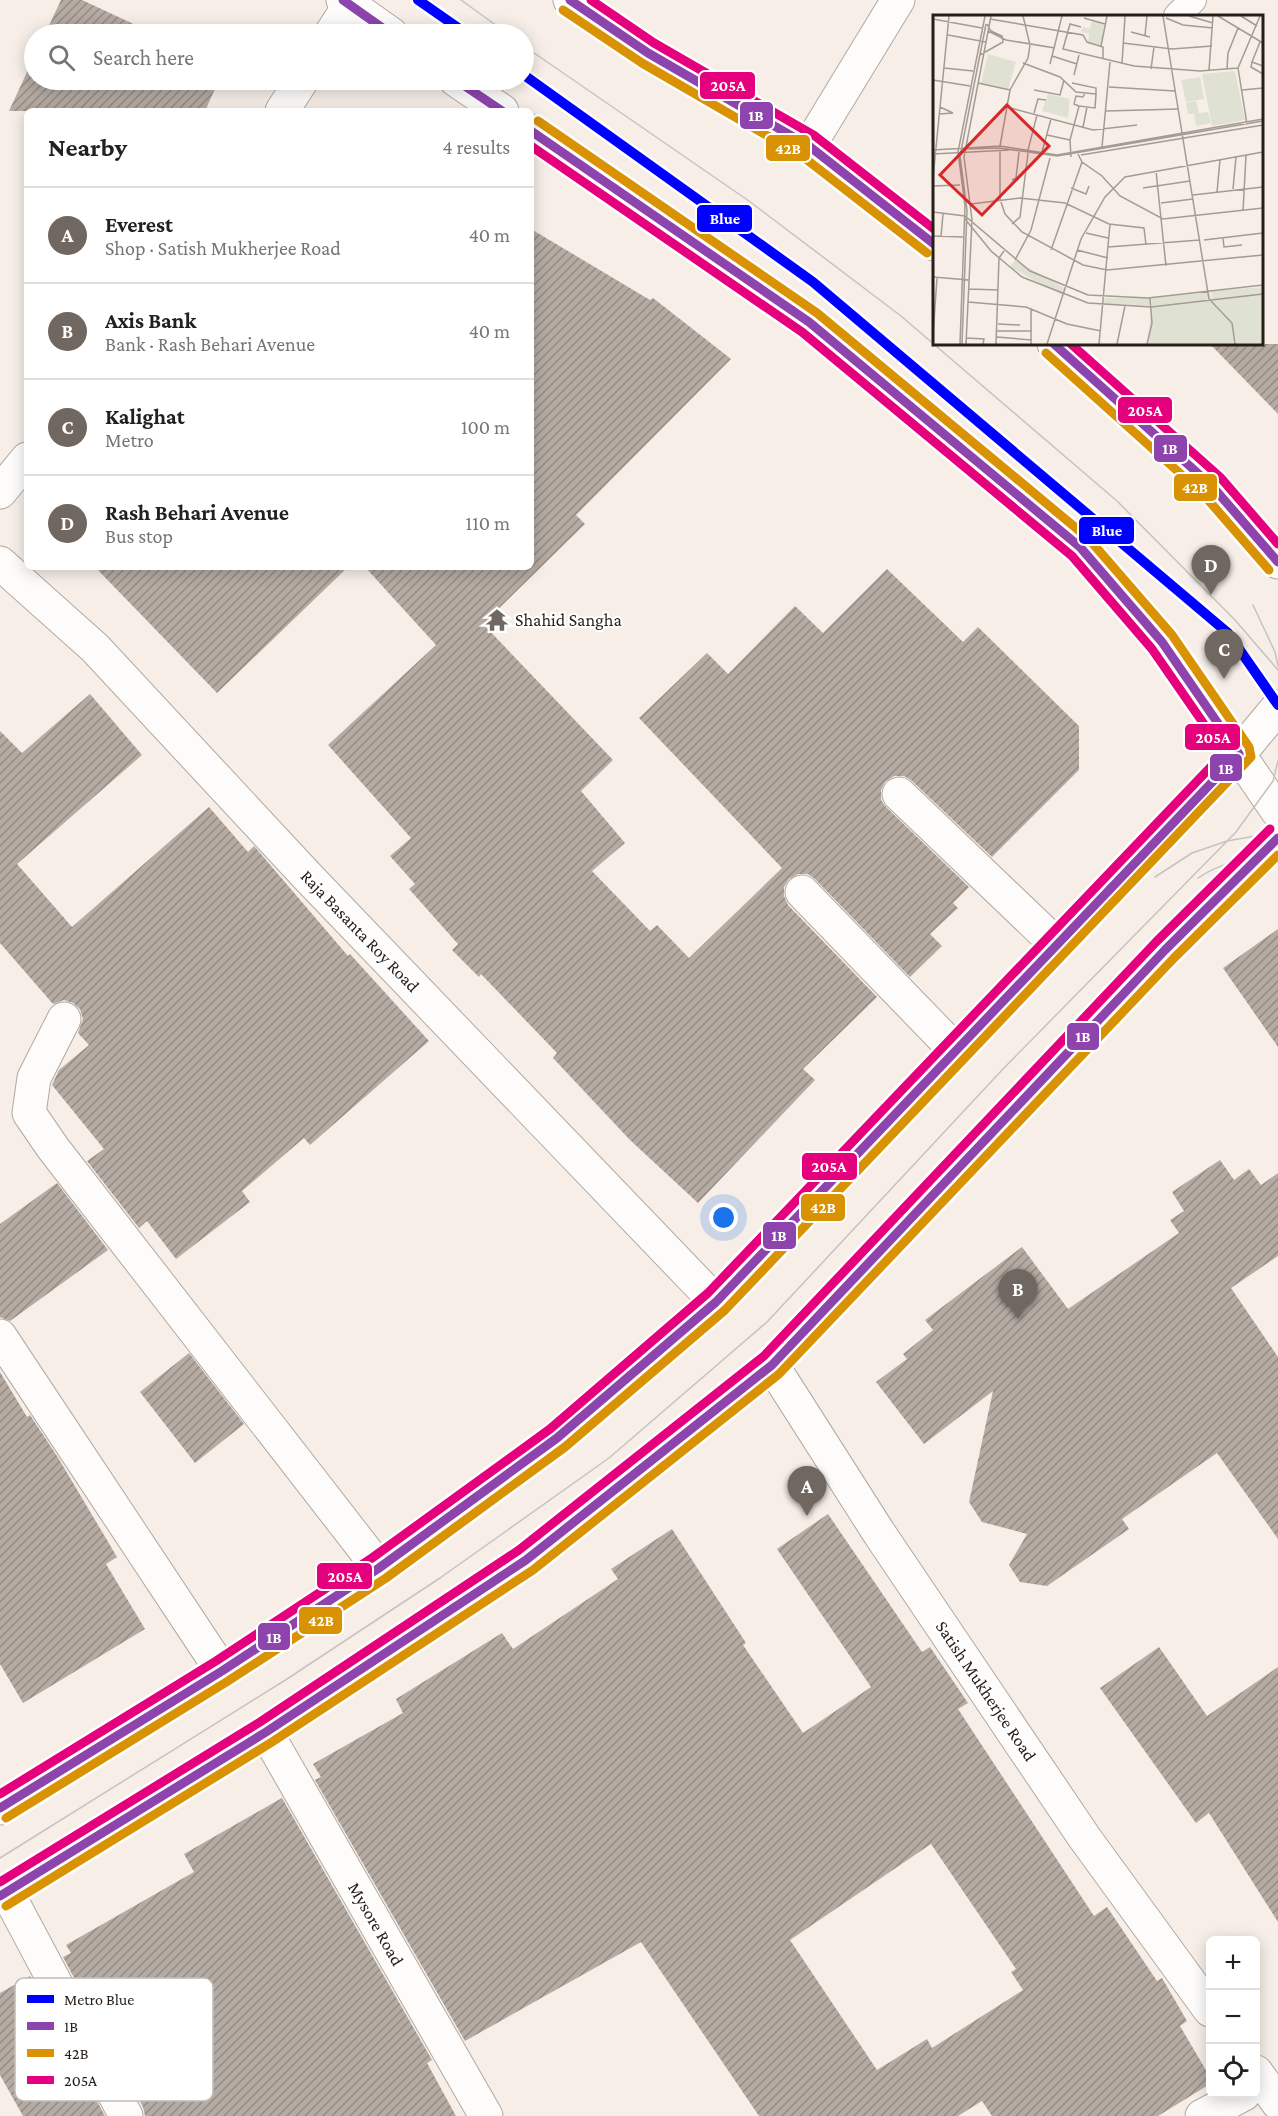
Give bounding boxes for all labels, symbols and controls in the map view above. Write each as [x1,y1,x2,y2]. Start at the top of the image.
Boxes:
inset map [933,15,1263,345]
search box [24,24,534,90]
icon: search [45,41,78,74]
text: Search here [93,45,194,70]
line badge: 205A [699,71,756,100]
text: 205A [710,77,746,94]
line badge: 1B [739,101,774,130]
text: 1B [748,107,764,124]
text: Nearby [48,133,127,162]
line badge: 42B [765,134,811,162]
text: 4 results [443,136,510,158]
text: 42B [775,140,801,157]
line badge: Blue [696,204,753,233]
text: Blue [710,210,741,227]
text: Everest [105,212,173,237]
text: A [62,224,73,246]
text: 40 m [469,224,510,246]
text: Shop · Satish Mukherjee Road [105,237,341,259]
text: Axis Bank [105,308,196,333]
text: B [62,320,73,342]
text: 40 m [469,320,510,342]
text: Bank · Rash Behari Avenue [105,333,315,355]
line badge: 205A [1117,396,1173,424]
text: 205A [1127,402,1163,419]
text: Kalighat [105,404,185,429]
text: C [61,416,74,438]
text: 100 m [461,416,510,438]
text: Metro [105,429,154,451]
line badge: 1B [1153,434,1188,463]
text: 1B [1162,440,1178,457]
line badge: 42B [1173,473,1218,502]
text: 42B [1182,479,1208,496]
text: Rash Behari Avenue [105,500,289,525]
text: D [61,512,74,534]
text: 110 m [466,512,510,534]
line badge: Blue [1078,516,1135,545]
text: Blue [1092,522,1123,539]
text: Bus stop [105,525,173,547]
pin: D [1192,546,1230,595]
temple icon: Shahid Sangha [484,607,510,633]
place label: Shahid Sangha [515,610,622,630]
pin: C [1204,630,1244,679]
line badge: 205A [1184,723,1241,751]
text: 205A [1195,729,1231,746]
line badge: 1B [1209,753,1243,782]
text: 1B [1218,760,1234,777]
street label: Raja Basanta Roy Road [296,866,424,997]
line badge: 1B [1066,1022,1100,1051]
text: 1B [1075,1028,1091,1045]
line badge: 205A [801,1152,858,1181]
text: 205A [811,1158,847,1175]
line badge: 42B [800,1193,846,1222]
text: 42B [810,1199,836,1216]
your location [709,1203,738,1232]
line badge: 1B [762,1221,797,1250]
text: 1B [771,1227,787,1244]
pin: B [998,1270,1038,1319]
pin: A [788,1466,826,1516]
line badge: 205A [316,1562,373,1590]
text: 205A [327,1568,363,1585]
line badge: 42B [298,1606,343,1635]
text: 42B [308,1612,334,1629]
street label: Satish Mukherjee Road [931,1617,1041,1766]
line badge: 1B [257,1622,291,1651]
text: 1B [266,1629,282,1646]
street label: Mysore Road [344,1879,408,1970]
map controls [1206,1936,1260,2098]
button: + [1206,1936,1260,1990]
legend [15,1978,213,2101]
button: − [1206,1990,1260,2044]
text: Metro Blue [64,1991,134,2008]
text: 1B [64,2018,78,2035]
button: locate [1206,2044,1260,2098]
text: 42B [64,2045,89,2062]
text: 205A [64,2072,98,2089]

